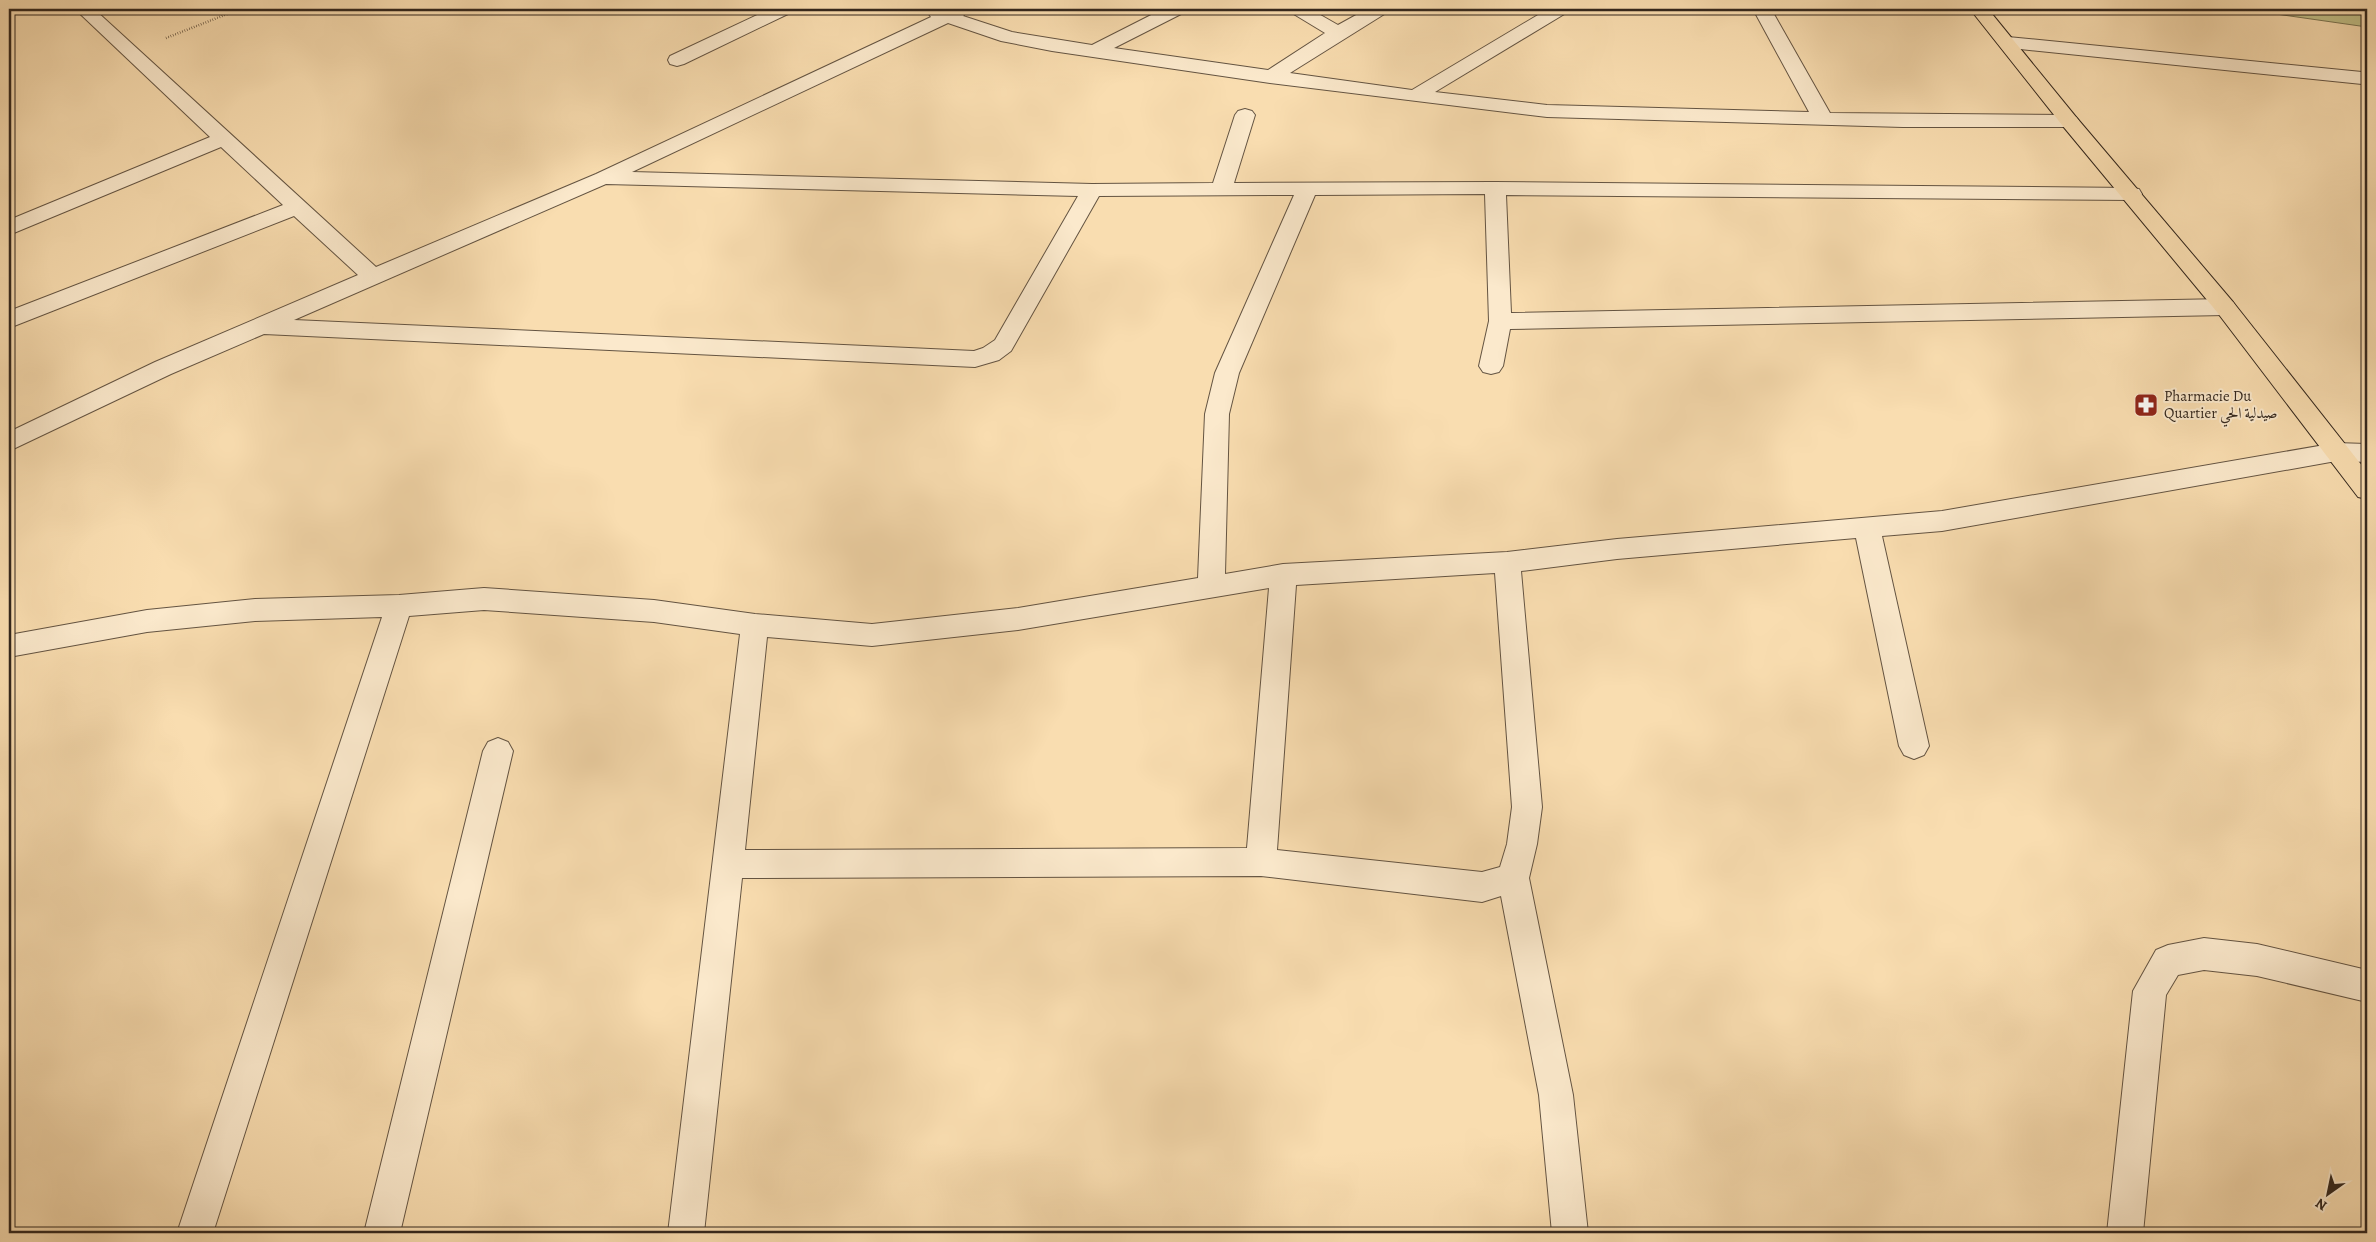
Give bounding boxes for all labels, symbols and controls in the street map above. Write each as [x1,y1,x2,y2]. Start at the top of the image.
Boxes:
place label: Pharmacie Du Quartier صيدلية الحي [2164,386,2278,427]
pharmacy icon: Pharmacie Du Quartier صيدلية الحي [2133,392,2159,418]
north arrow [2304,1170,2354,1220]
text: N [2312,1194,2331,1215]

